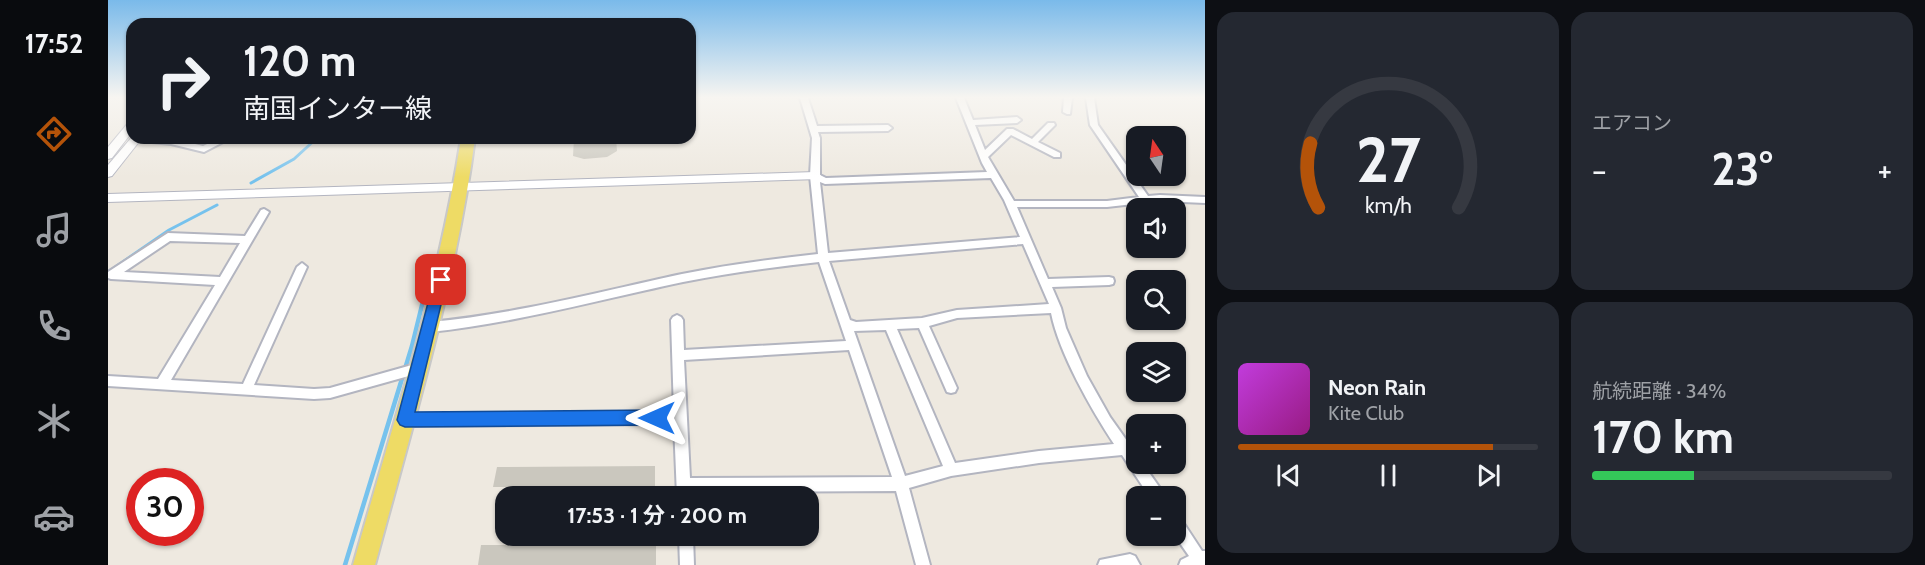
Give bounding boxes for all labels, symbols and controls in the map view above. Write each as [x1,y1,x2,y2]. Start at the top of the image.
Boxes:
text: 17:52 [25,27,83,60]
text: 120 m [243,35,356,87]
icon: right [144,42,222,120]
text: 南国インター線 [243,92,432,125]
text: エアコン [1592,111,1672,135]
icon: directions [33,113,75,155]
text: 27 [1356,122,1421,198]
north arrow [1126,126,1186,186]
map controls [1126,126,1186,546]
text: 23° [1711,142,1773,196]
text: − [1592,150,1607,190]
text: + [1877,150,1892,190]
text: km/h [1365,192,1411,218]
button: sound [1126,198,1186,258]
icon: music [33,209,75,251]
pin [415,254,466,305]
icon: arrive [424,263,457,296]
button: search [1126,270,1186,330]
icon: phone [33,305,75,347]
button: layers [1126,342,1186,402]
text: Neon Rain [1328,374,1426,401]
text: 航続距離 · 34% [1592,379,1726,403]
position arrow [625,386,689,450]
icon: climate [33,400,75,442]
text: Kite Club [1328,401,1404,425]
text: 170 km [1592,410,1734,464]
button: + [1126,414,1186,474]
icon: previous [1272,459,1305,492]
icon: pause [1372,459,1405,492]
icon: next [1472,459,1505,492]
speed limit sign: 30 [126,468,204,546]
button: − [1126,486,1186,546]
icon: car [33,496,75,538]
text: 17:53 · 1 分 · 200 m [567,502,747,529]

